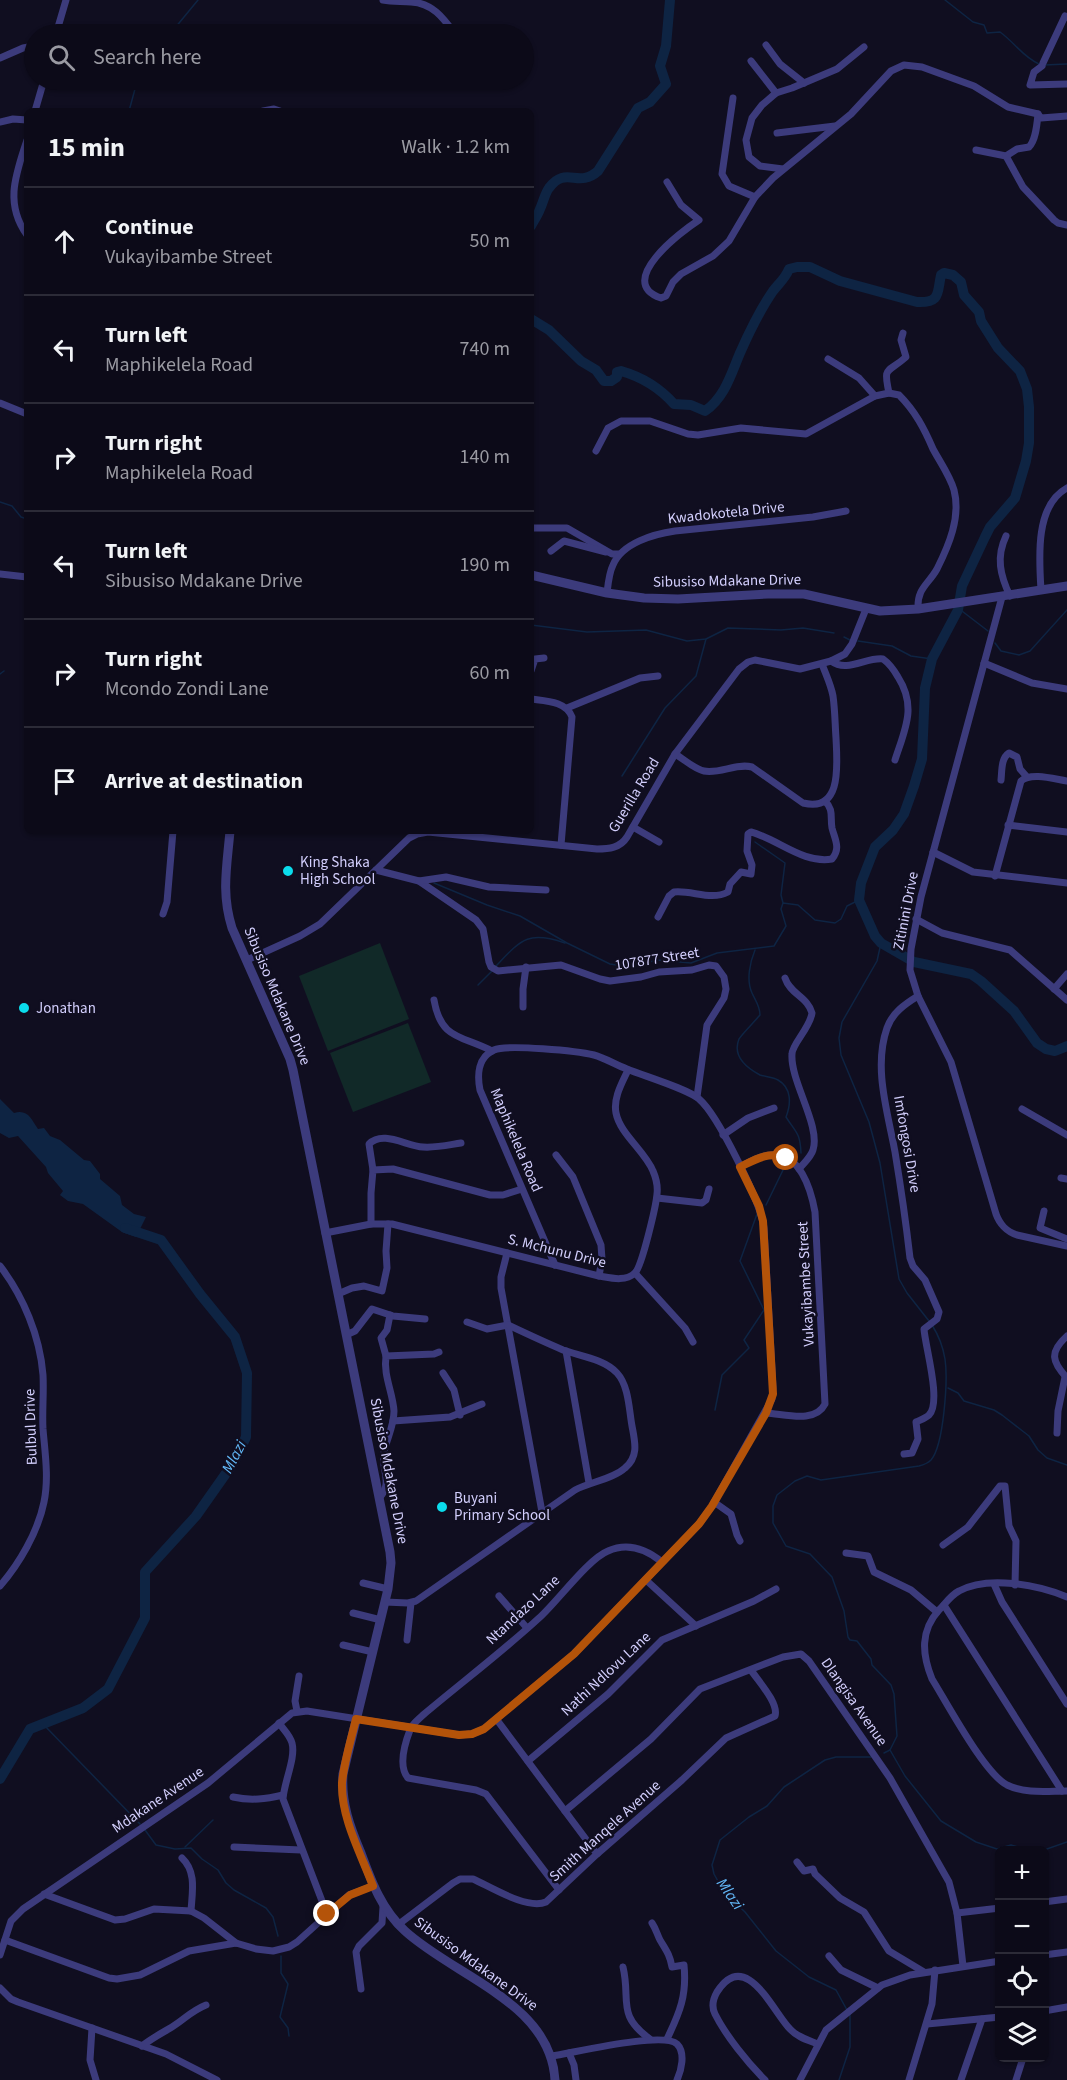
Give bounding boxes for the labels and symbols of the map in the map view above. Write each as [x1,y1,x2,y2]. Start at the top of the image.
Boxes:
street label: Kwadokotela Drive [667,496,785,530]
street label: Sibusiso Mdakane Drive [653,569,801,593]
street label: Guerilla Road [603,754,665,836]
place label: King Shaka High School [300,852,375,890]
marker: King Shaka High School [281,864,295,878]
street label: Zitinini Drive [888,870,924,952]
street label: Sibusiso Mdakane Drive [238,924,316,1068]
street label: 107877 Street [613,942,701,976]
place label: Jonathan [36,998,96,1019]
marker: Jonathan [17,1001,31,1015]
street label: Maphikelela Road [485,1085,547,1195]
street label: Imfongosi Drive [888,1094,926,1194]
route start [772,1144,798,1170]
street label: Vukayibambe Street [792,1221,820,1347]
street label: S. Mchunu Drive [506,1229,608,1273]
street label: Bulbul Drive [19,1388,43,1466]
street label: Sibusiso Mdakane Drive [365,1396,413,1546]
water label: Mlazi [216,1437,252,1477]
place label: Buyani Primary School [454,1488,550,1526]
marker: Buyani Primary School [435,1500,449,1514]
street label: Ntandazo Lane [481,1570,565,1650]
street label: Nathi Ndlovu Lane [557,1627,655,1721]
street label: Dlangisa Avenue [816,1654,892,1750]
street label: Mdakane Avenue [108,1762,208,1838]
street label: Smith Manqele Avenue [545,1775,665,1887]
water label: Mlazi [711,1874,749,1914]
route end [313,1900,339,1926]
street label: Sibusiso Mdakane Drive [410,1912,542,2016]

